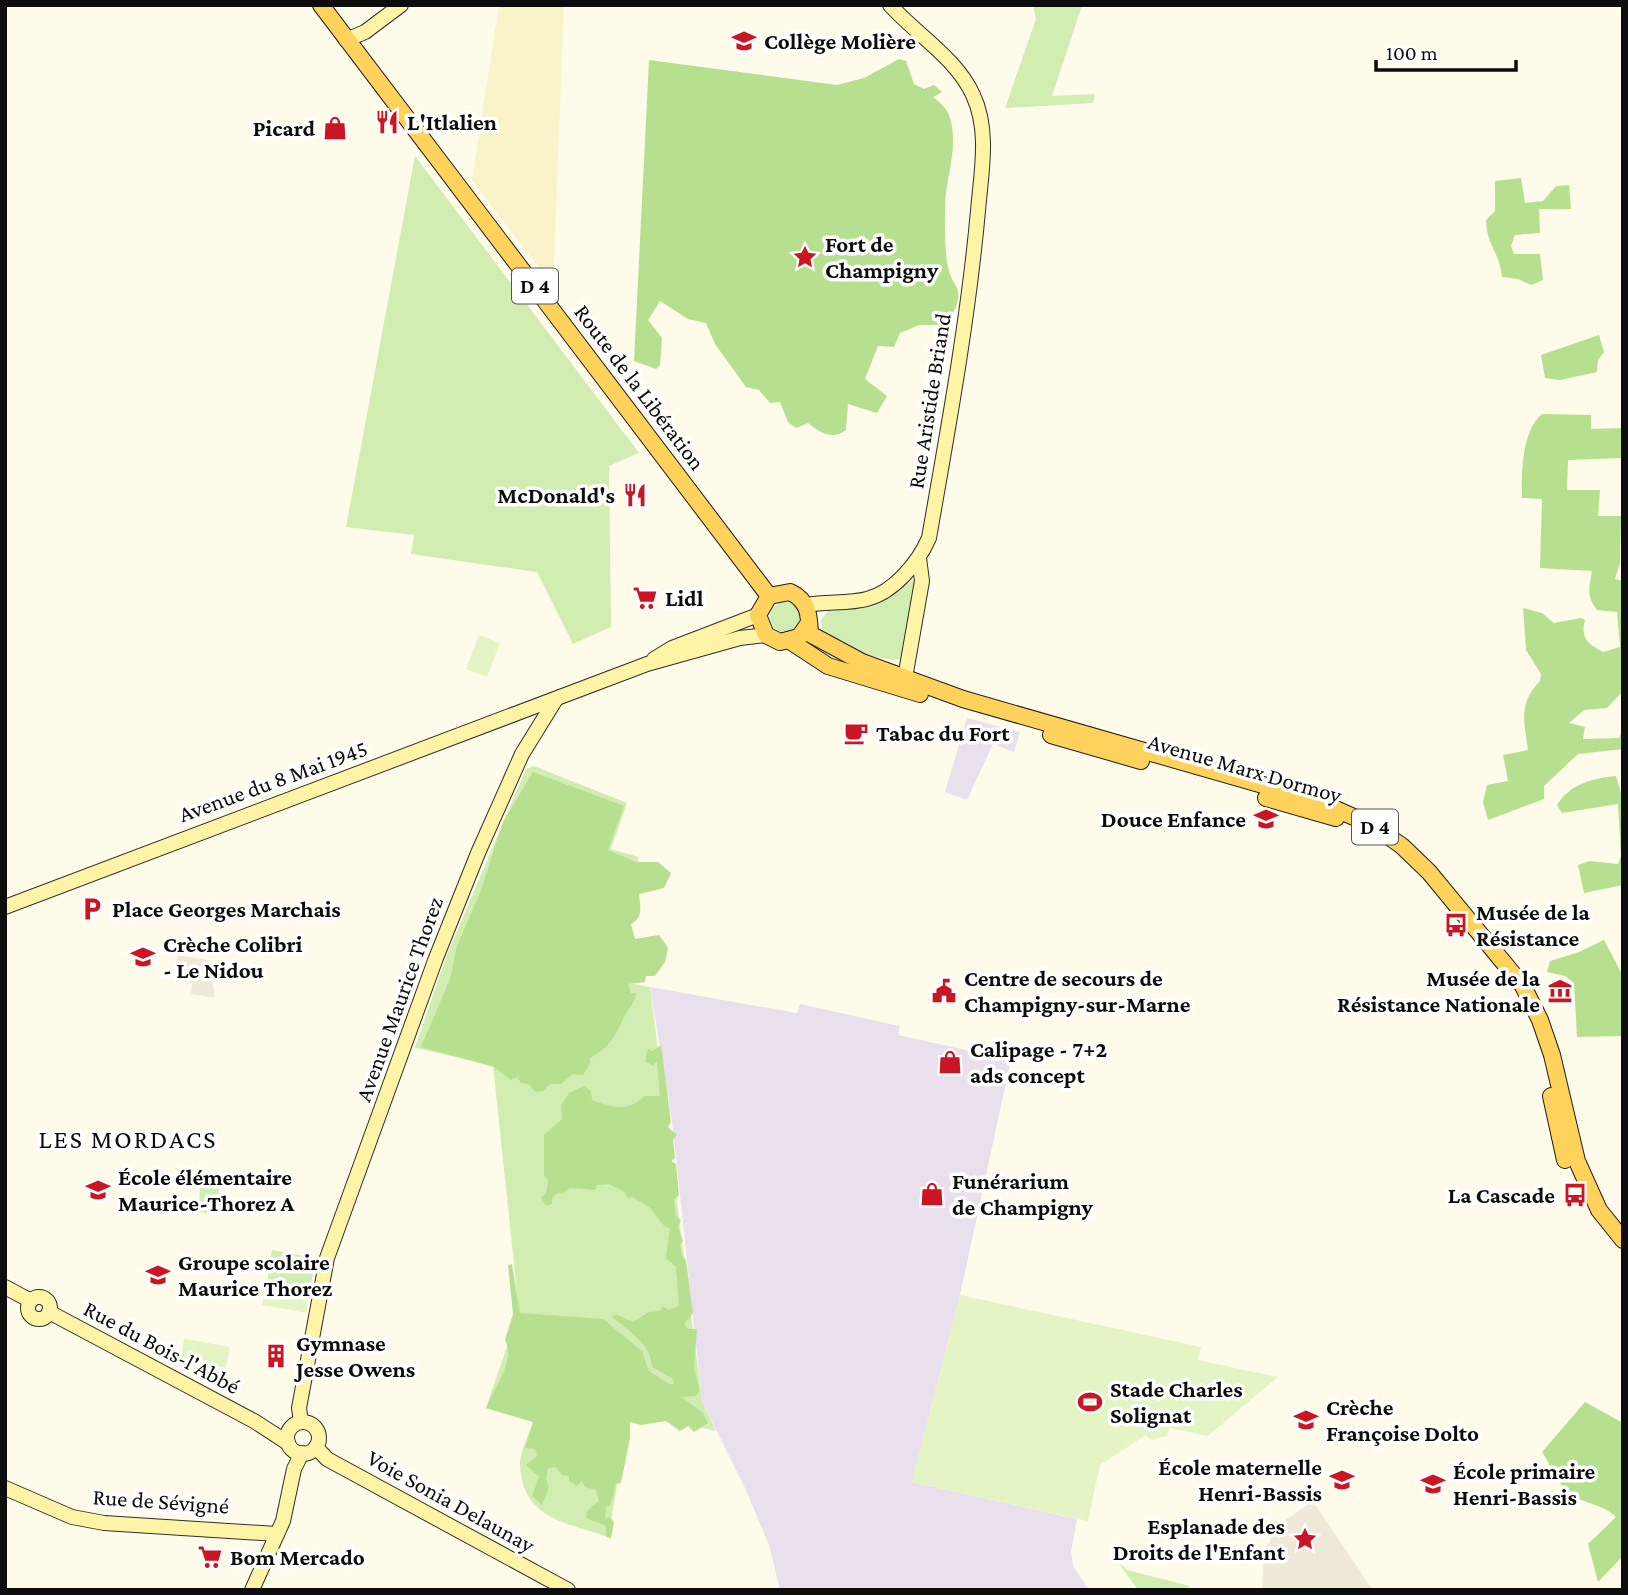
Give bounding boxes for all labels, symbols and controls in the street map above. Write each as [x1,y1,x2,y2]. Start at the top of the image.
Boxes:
school or university icon: Collège Molière [730,27,758,55]
place label: Collège Molière [764,28,916,54]
scale bar [1376,28,1516,72]
text: 100 m [1386,41,1438,65]
restaurant icon: L'Itlalien [373,108,401,136]
place label: L'Itlalien [407,109,497,135]
shop icon: Picard [321,114,349,142]
place label: Picard [253,115,315,141]
place label: Fort de Champigny [825,231,939,283]
place icon: Fort de Champigny [791,243,819,271]
road number: D 4 [512,268,558,304]
street label: Route de la Libération [569,299,711,475]
street label: Rue Aristide Briand [902,311,956,491]
restaurant icon: McDonald's [621,481,649,509]
place label: McDonald's [497,482,615,508]
supermarket icon: Lidl [631,584,659,612]
place label: Lidl [665,585,704,611]
cafe icon: Tabac du Fort [842,719,870,747]
place label: Tabac du Fort [876,720,1010,746]
street label: Avenue Marx Dormoy [1145,728,1345,808]
street label: Avenue du 8 Mai 1945 [175,735,371,827]
school or university icon: Douce Enfance [1252,805,1280,833]
place label: Douce Enfance [1101,806,1246,832]
road number: D 4 [1352,810,1398,844]
street label: Avenue Maurice Thorez [350,893,448,1105]
parking icon: Place Georges Marchais [78,895,106,923]
place label: Place Georges Marchais [112,896,341,922]
place label: Musée de la Résistance [1476,899,1591,951]
bus stop icon: Musée de la Résistance [1442,911,1470,939]
place label: Crèche Colibri - Le Nidou [163,931,303,983]
school or university icon: Crèche Colibri - Le Nidou [129,943,157,971]
place label: Centre de secours de Champigny-sur-Marne [964,965,1191,1017]
place label: Musée de la Résistance Nationale [1337,965,1541,1017]
public building icon: Centre de secours de Champigny-sur-Marne [930,977,958,1005]
museum icon: Musée de la Résistance Nationale [1546,977,1574,1005]
place label: Calipage - 7+2 ads concept [970,1036,1107,1088]
shop icon: Calipage - 7+2 ads concept [936,1048,964,1076]
district label: LES MORDACS [39,1125,217,1154]
place label: École élémentaire Maurice-Thorez A [118,1164,294,1216]
place label: Funérarium de Champigny [952,1168,1094,1220]
school or university icon: École élémentaire Maurice-Thorez A [84,1176,112,1204]
shop icon: Funérarium de Champigny [918,1180,946,1208]
bus stop icon: La Cascade [1561,1181,1589,1209]
place label: La Cascade [1448,1182,1555,1208]
place label: Groupe scolaire Maurice Thorez [178,1249,333,1301]
school or university icon: Groupe scolaire Maurice Thorez [144,1261,172,1289]
street label: Rue du Bois-l'Abbé [80,1295,244,1399]
place label: Gymnase Jesse Owens [294,1330,415,1382]
building icon: Gymnase Jesse Owens [262,1342,290,1370]
place label: Stade Charles Solignat [1110,1376,1243,1428]
sports icon: Stade Charles Solignat [1076,1388,1104,1416]
place label: Crèche Françoise Dolto [1326,1394,1479,1446]
school or university icon: Crèche Françoise Dolto [1292,1406,1320,1434]
street label: Voie Sonia Delaunay [363,1444,540,1558]
place label: École maternelle Henri-Bassis [1158,1454,1322,1506]
place label: École primaire Henri-Bassis [1453,1458,1596,1510]
school or university icon: École maternelle Henri-Bassis [1328,1466,1356,1494]
school or university icon: École primaire Henri-Bassis [1419,1470,1447,1498]
street label: Rue de Sévigné [92,1483,230,1519]
place label: Esplanade des Droits de l'Enfant [1113,1513,1286,1565]
place icon: Esplanade des Droits de l'Enfant [1291,1525,1319,1553]
supermarket icon: Bom Mercado [196,1543,224,1571]
place label: Bom Mercado [230,1544,365,1570]

